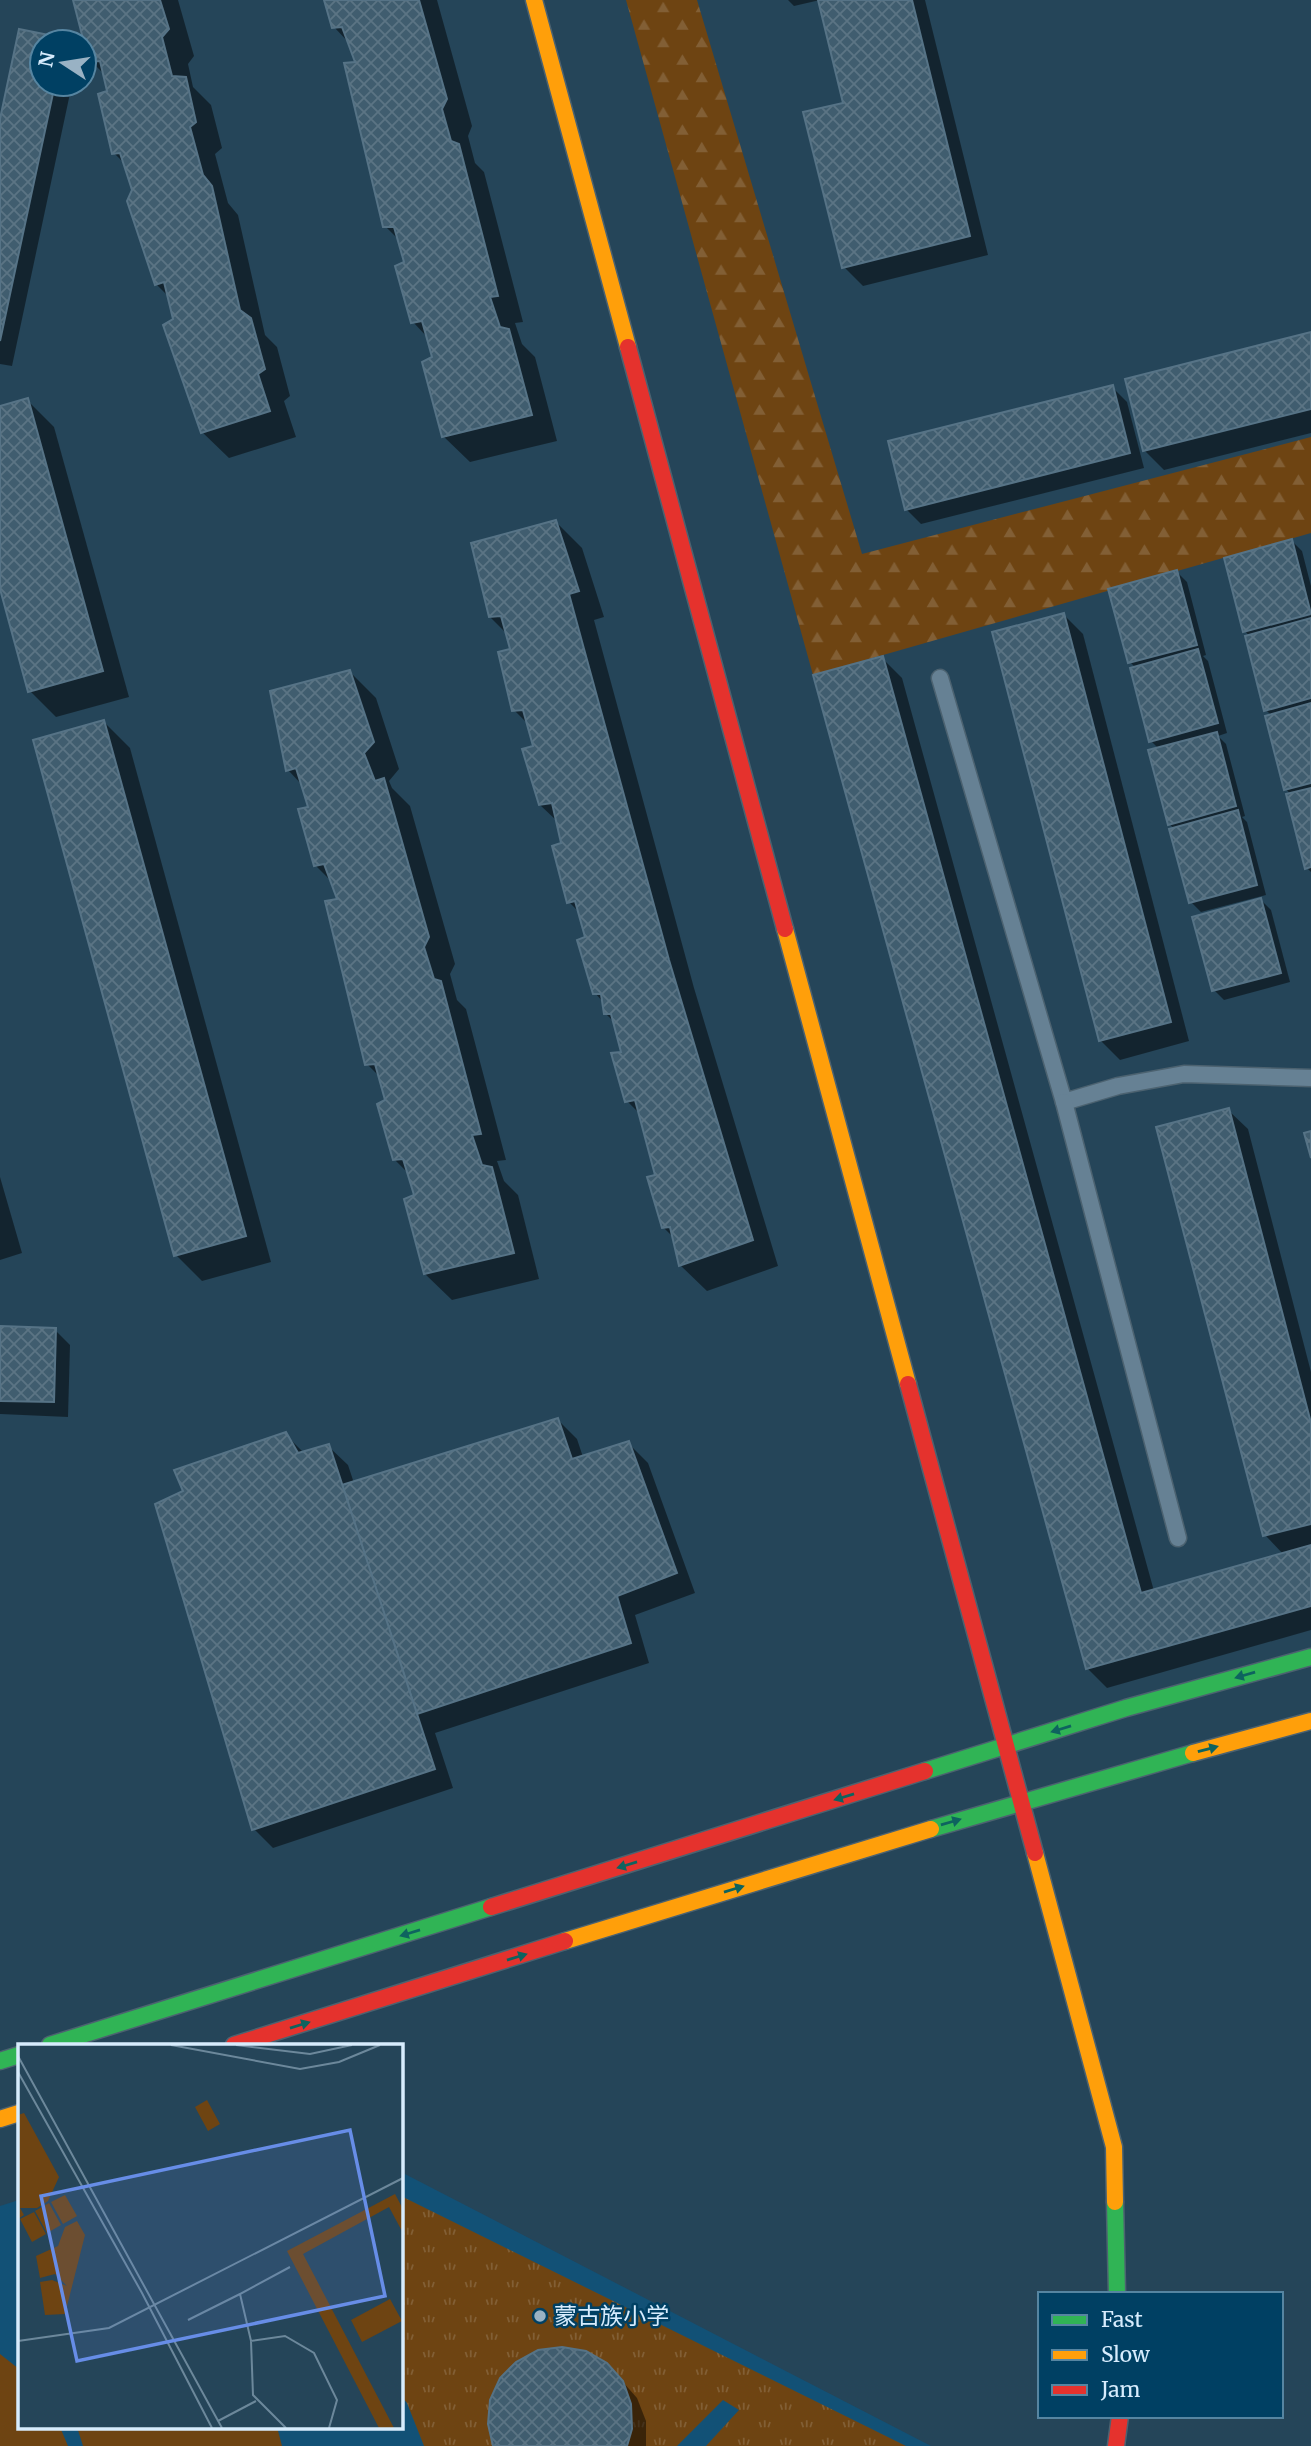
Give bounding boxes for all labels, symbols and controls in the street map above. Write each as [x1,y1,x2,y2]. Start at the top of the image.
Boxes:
north arrow [28,28,98,98]
text: N [33,50,60,69]
one-way arrow [1234,1670,1256,1681]
one-way arrow [1051,1724,1072,1734]
one-way arrow [1197,1743,1219,1754]
one-way arrow [833,1792,854,1802]
one-way arrow [940,1816,962,1827]
one-way arrow [616,1860,637,1870]
one-way arrow [724,1883,745,1894]
one-way arrow [399,1928,420,1938]
one-way arrow [506,1951,527,1962]
one-way arrow [289,2019,310,2030]
inset map [18,2044,402,2428]
legend [1038,2292,1283,2418]
place label: 蒙古族小学 [554,2301,669,2330]
text: Fast [1101,2306,1143,2333]
marker: 蒙古族小学 [532,2308,548,2324]
text: Slow [1101,2341,1150,2368]
text: Jam [1100,2376,1140,2403]

